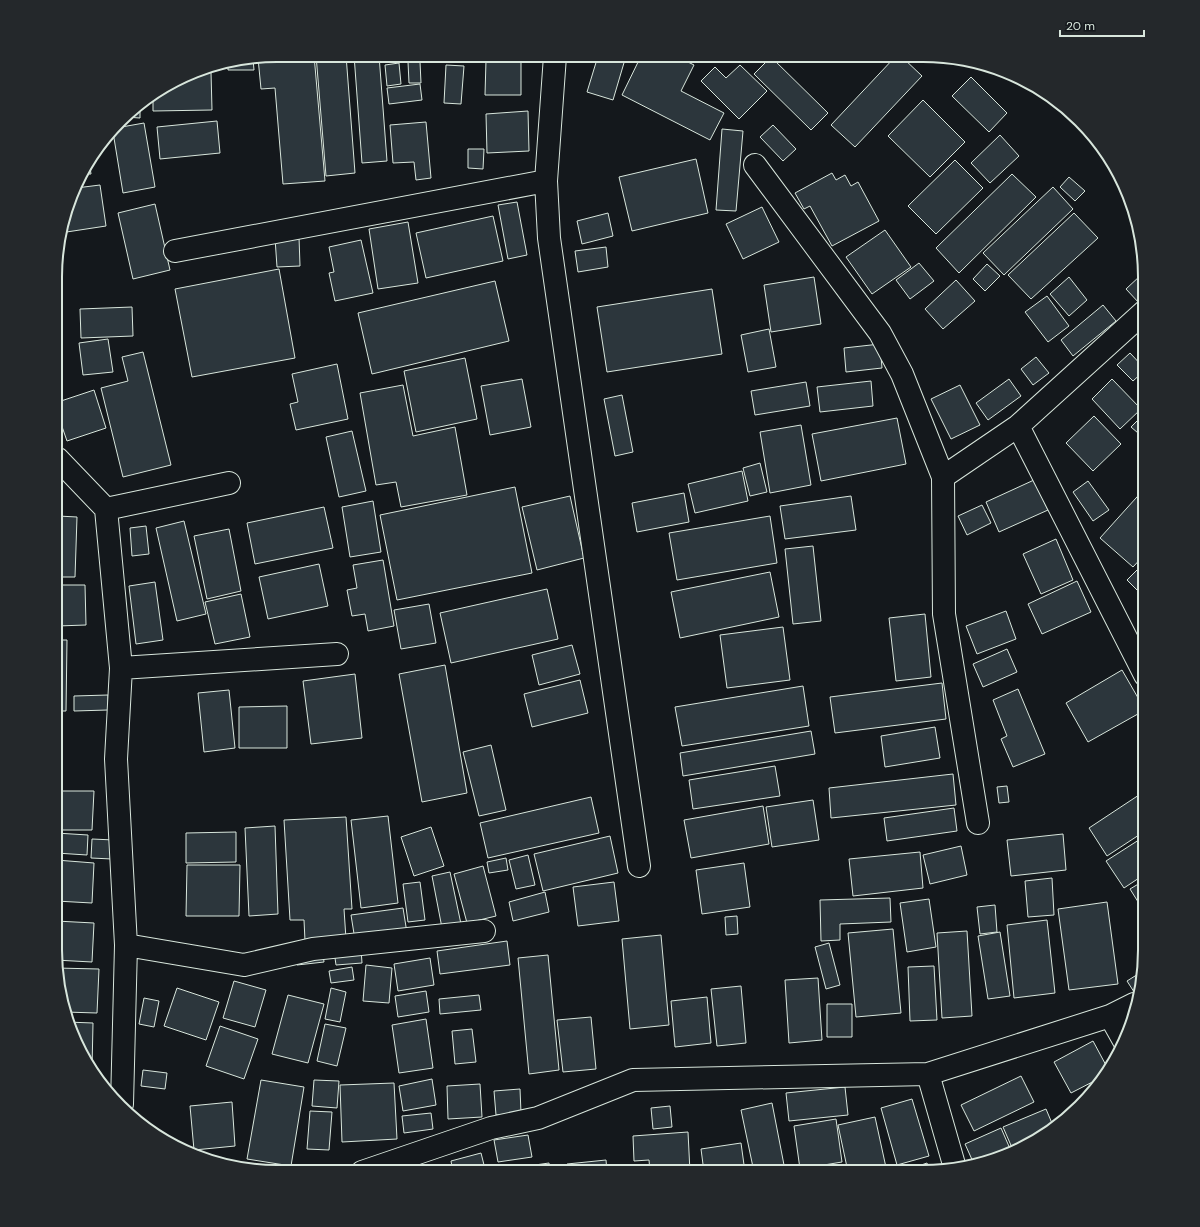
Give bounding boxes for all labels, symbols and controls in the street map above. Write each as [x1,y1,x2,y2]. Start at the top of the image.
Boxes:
scale bar [1060,12,1144,38]
text: 20 m [1066,18,1095,34]

